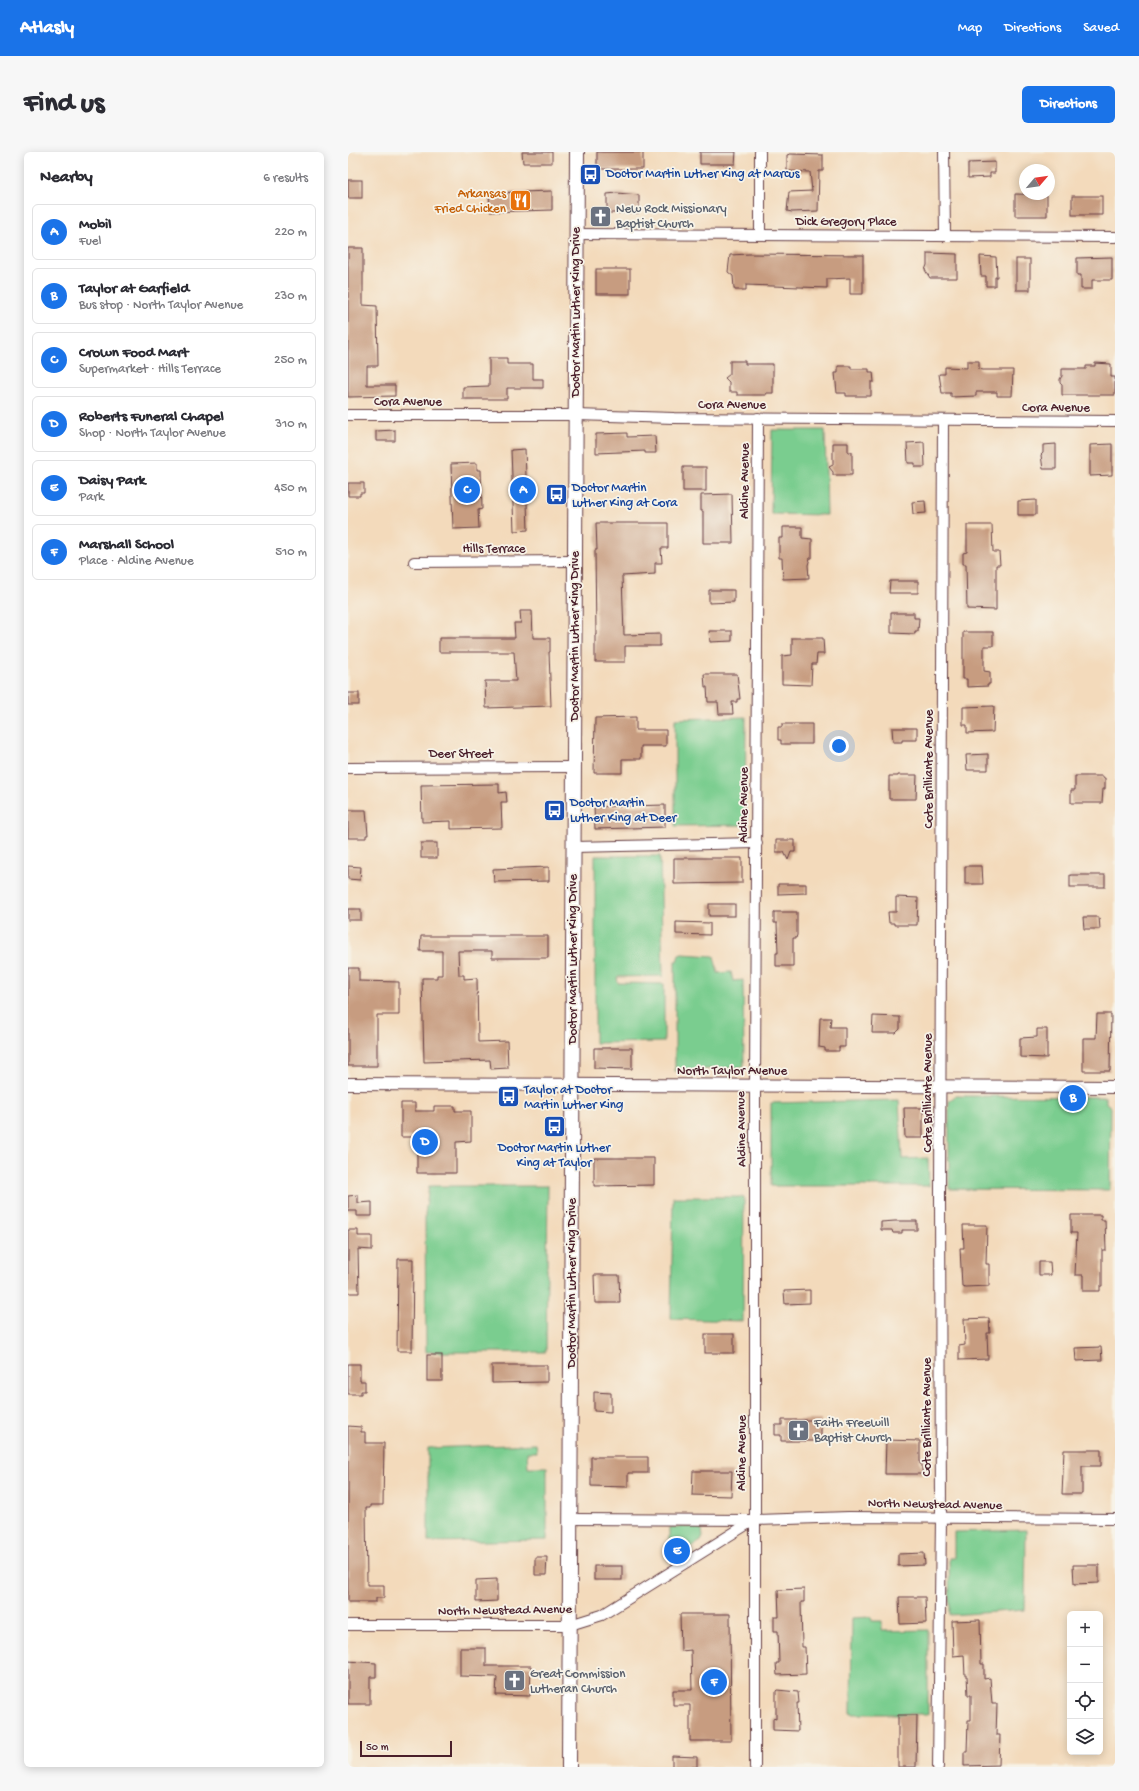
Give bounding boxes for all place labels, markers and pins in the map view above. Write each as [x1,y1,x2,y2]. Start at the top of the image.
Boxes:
bus stop icon: Doctor Martin Luther King at Marcus [577,161,603,187]
place label: Doctor Martin Luther King at Marcus [605,167,801,182]
place label: Arkansas Fried Chicken [434,187,507,217]
restaurant icon: Arkansas Fried Chicken [508,188,534,214]
place label: New Rock Missionary Baptist Church [615,202,727,232]
church icon: New Rock Missionary Baptist Church [588,203,614,229]
pin: C [454,475,480,505]
pin: A [510,475,536,505]
place label: Doctor Martin Luther King at Cora [571,481,678,511]
bus stop icon: Doctor Martin Luther King at Cora [543,482,569,508]
place label: Doctor Martin Luther King at Deer [569,796,678,826]
bus stop icon: Doctor Martin Luther King at Deer [541,797,567,823]
place label: Taylor at Doctor Martin Luther King [523,1083,623,1113]
pin: B [1060,1083,1086,1113]
bus stop icon: Taylor at Doctor Martin Luther King [496,1084,522,1110]
bus stop icon: Doctor Martin Luther King at Taylor [541,1113,567,1139]
pin: D [412,1127,438,1157]
place label: Doctor Martin Luther King at Taylor [497,1141,611,1171]
place label: Faith Freewill Baptist Church [813,1416,892,1446]
church icon: Faith Freewill Baptist Church [785,1417,811,1443]
pin: E [664,1536,690,1566]
place label: Great Commission Lutheran Church [530,1667,626,1697]
pin: F [701,1667,727,1697]
church icon: Great Commission Lutheran Church [501,1668,527,1694]

